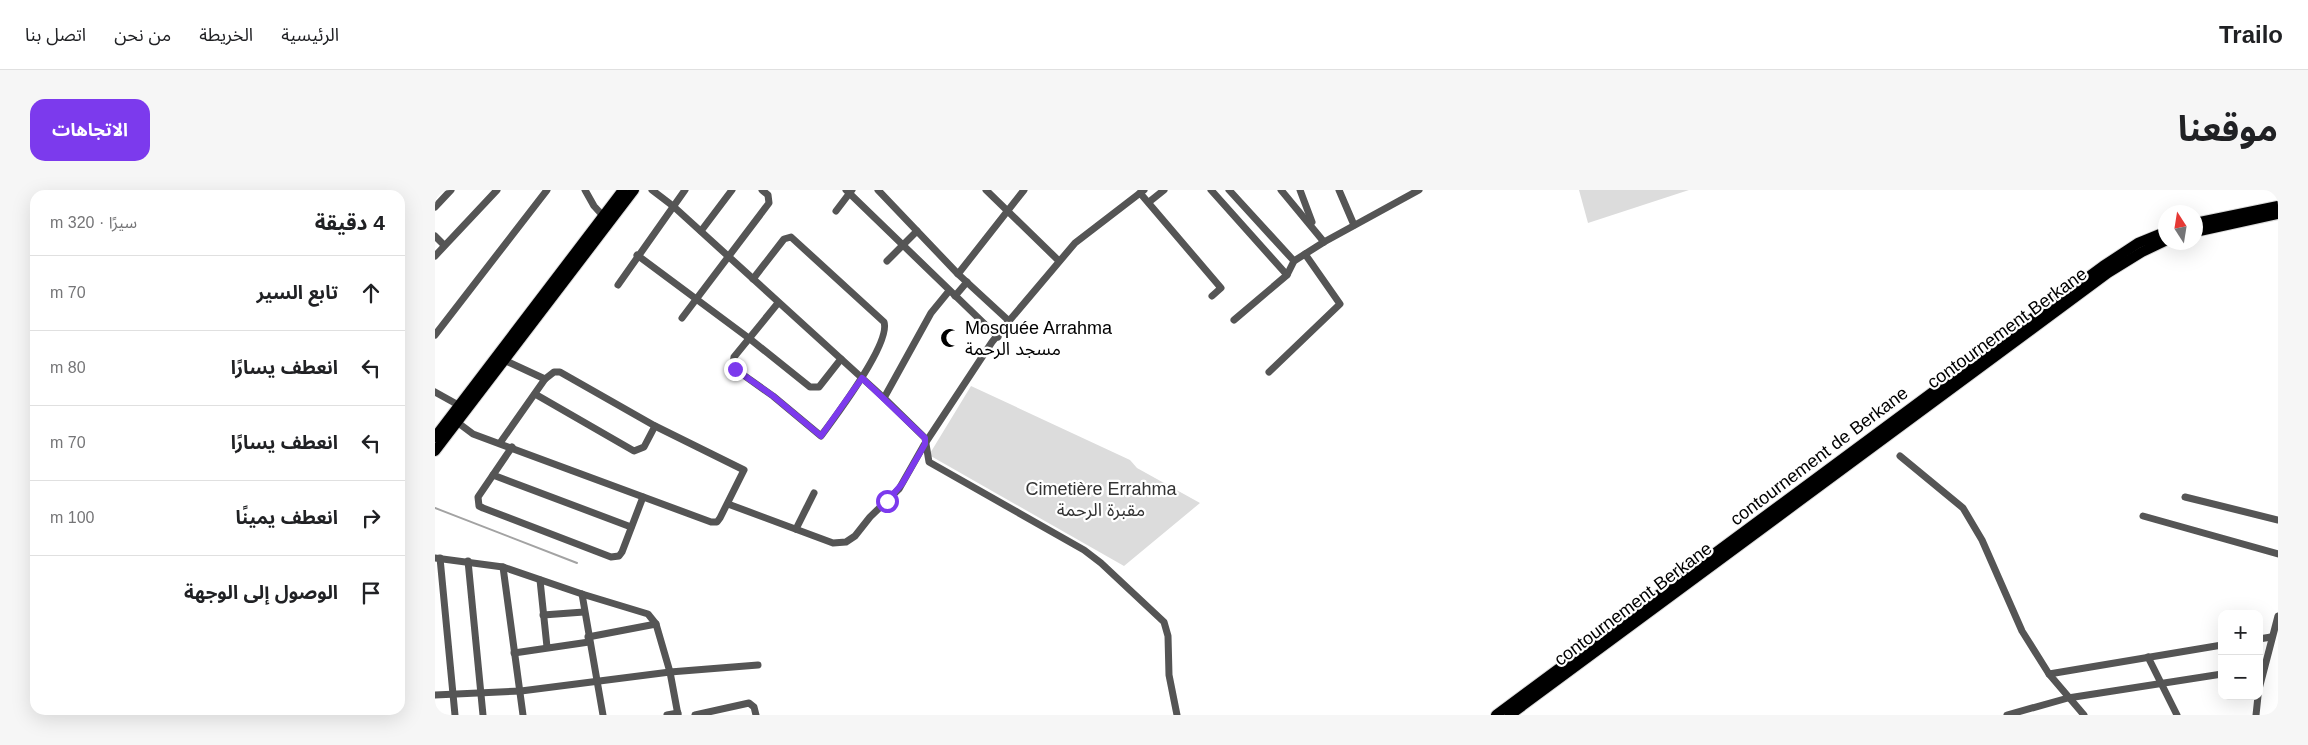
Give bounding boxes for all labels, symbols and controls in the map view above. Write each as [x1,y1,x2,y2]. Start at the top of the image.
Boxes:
text: Trailo [2219,21,2283,48]
text: اتصل بنا [25,25,86,45]
text: من نحن [114,25,171,45]
text: الخريطة [199,25,253,45]
text: الرئيسية [281,25,339,45]
button: الاتجاهات [30,99,150,161]
text: موقعنا [2178,109,2278,148]
north arrow [2158,205,2203,250]
text: 4 دقيقة [315,211,385,234]
text: سيرًا · 320 m [50,214,137,231]
street label: contournement Berkane [1923,263,2091,393]
icon: ahead [357,279,385,307]
text: تابع السير [256,282,338,303]
text: 70 m [50,284,86,301]
place label: Mosquée Arrahma مسجد الرحمة [965,318,1113,360]
mosque icon: Mosquée Arrahma مسجد الرحمة [939,327,961,349]
icon: left [357,354,385,382]
text: انعطف يسارًا [231,357,338,378]
route end [724,358,747,381]
text: 80 m [50,359,86,376]
street label: contournement de Berkane [1726,383,1912,529]
icon: left [357,429,385,457]
text: انعطف يسارًا [231,432,338,453]
text: 70 m [50,434,86,451]
park label: Cimetière Errahma مقبرة الرحمة [1025,479,1178,521]
route start [876,490,899,513]
icon: right [357,504,385,532]
text: انعطف يمينًا [236,507,338,528]
text: 100 m [50,509,94,526]
street label: contournement Berkane [1550,538,1716,670]
icon: arrive [357,579,385,607]
text: الوصول إلى الوجهة [184,582,338,603]
map controls [2218,610,2263,700]
button: + [2218,610,2263,655]
button: − [2218,655,2263,700]

